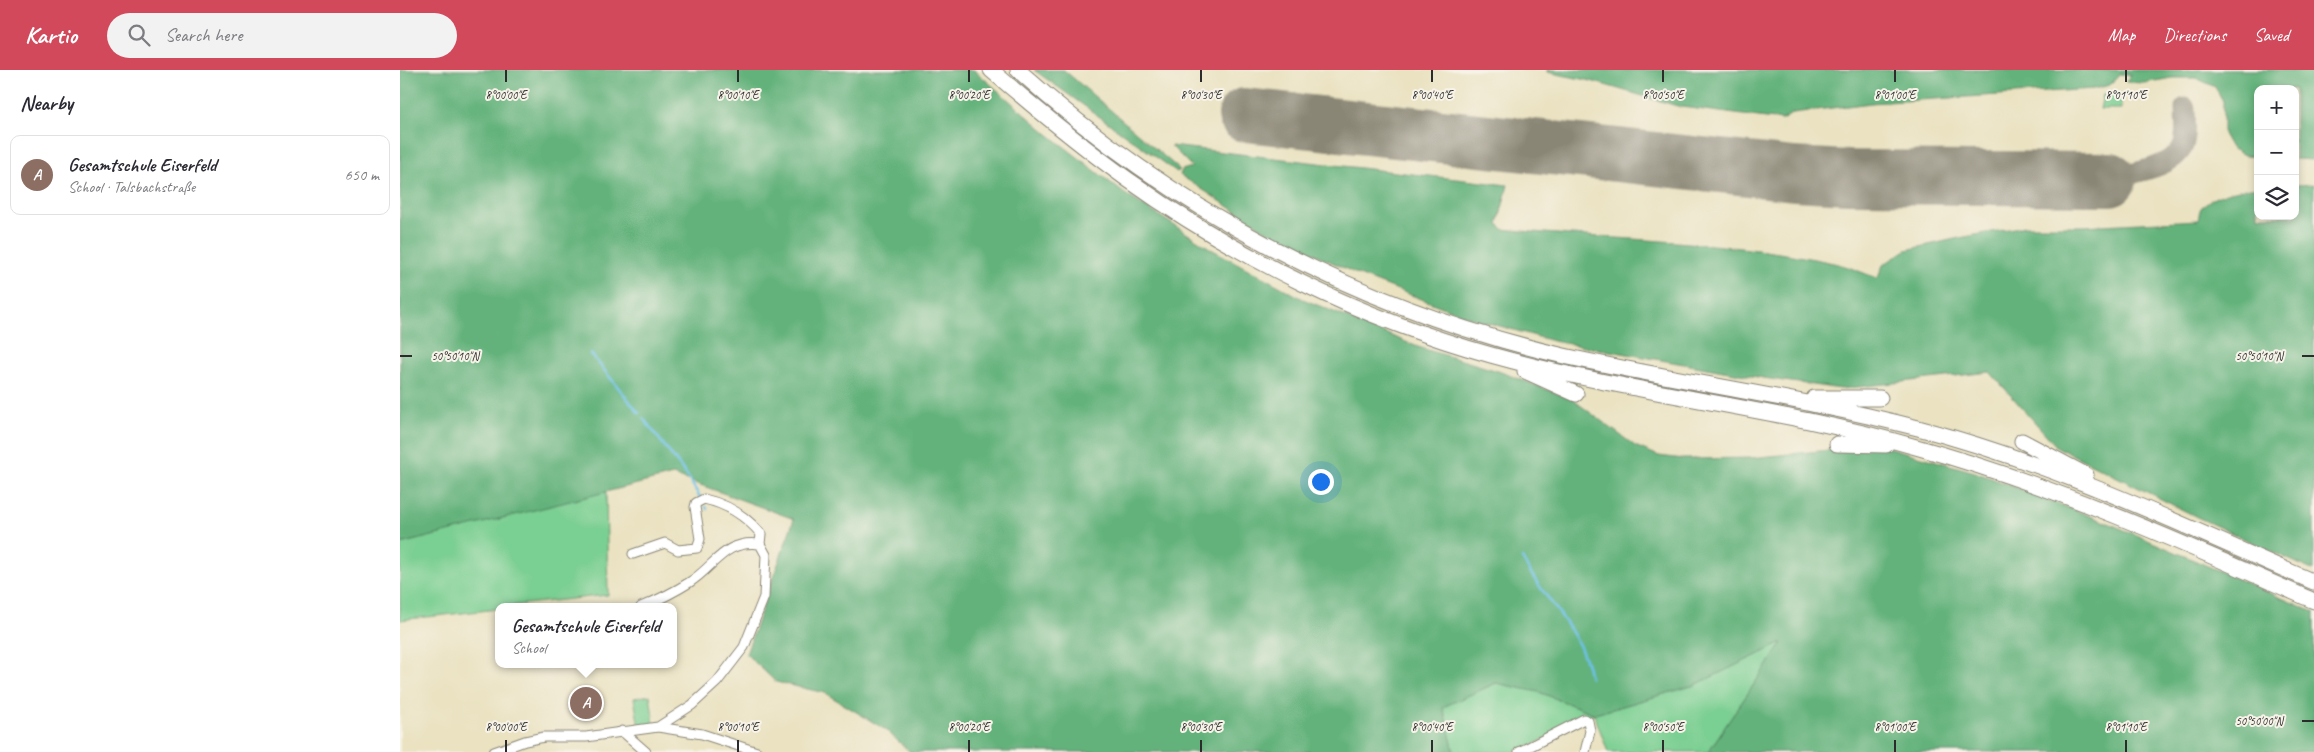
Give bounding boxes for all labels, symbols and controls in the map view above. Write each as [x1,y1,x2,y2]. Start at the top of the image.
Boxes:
search box [107,13,457,58]
text: Kartio [25,20,77,50]
icon: search [125,21,153,49]
text: Search here [165,23,242,47]
text: Map [2108,24,2135,46]
text: Directions [2163,24,2226,46]
text: Saved [2254,24,2289,46]
map controls [2254,85,2299,220]
button: + [2254,85,2299,130]
text: 8°00'00"E [486,87,528,103]
text: 8°00'10"E [718,87,760,103]
text: 8°00'20"E [949,87,991,103]
text: 8°00'30"E [1181,87,1223,103]
text: 8°00'40"E [1412,87,1454,103]
text: 8°00'50"E [1643,87,1685,103]
text: 8°01'00"E [1875,87,1917,103]
text: 8°01'10"E [2106,87,2148,103]
text: Nearby [20,90,73,116]
button: − [2254,130,2299,175]
text: Gesamtschule Eiserfeld [68,153,217,177]
text: A [33,165,41,185]
text: 650 m [345,165,379,185]
button: layers [2254,175,2299,220]
text: School · Talsbachstraße [68,177,195,197]
text: 50°50'10"N [431,348,480,364]
text: 50°50'10"N [2235,348,2284,364]
your location [1308,469,1334,495]
popup [495,603,677,668]
text: Gesamtschule Eiserfeld [512,614,660,638]
text: School [512,638,546,658]
pin: A [570,684,602,722]
text: 50°50'00"N [2235,713,2284,729]
text: 8°00'00"E [486,719,528,735]
text: 8°00'10"E [718,719,760,735]
text: 8°00'20"E [949,719,991,735]
text: 8°00'30"E [1181,719,1223,735]
text: 8°00'40"E [1412,719,1454,735]
text: 8°00'50"E [1643,719,1685,735]
text: 8°01'00"E [1875,719,1917,735]
text: 8°01'10"E [2106,719,2148,735]

